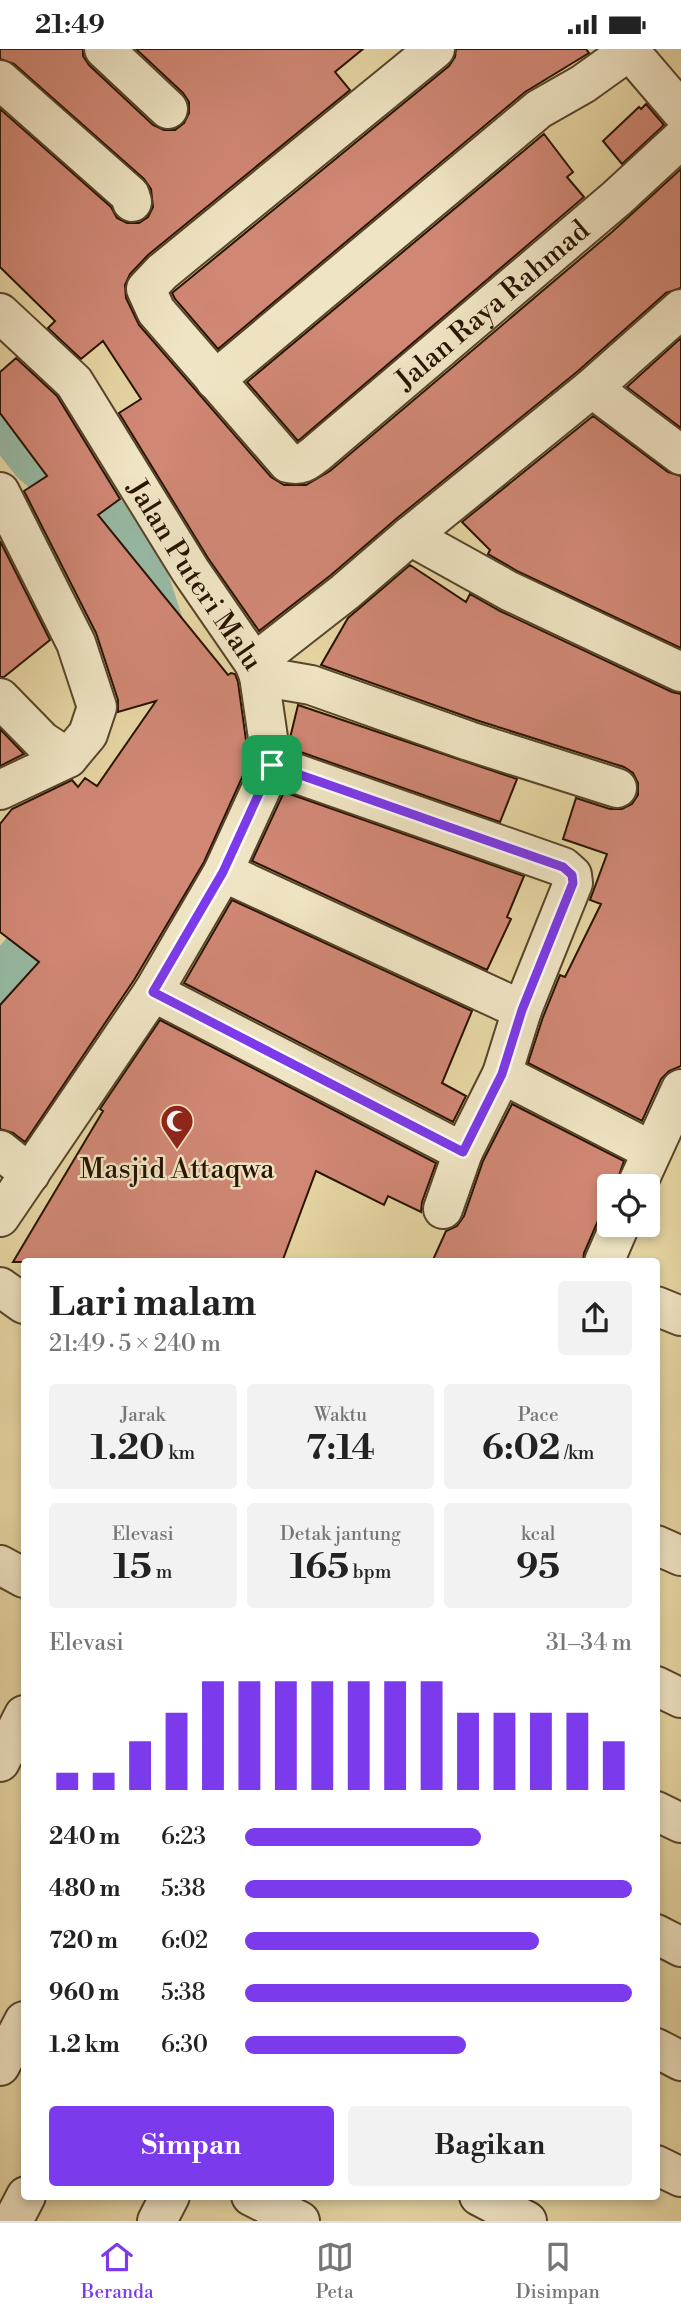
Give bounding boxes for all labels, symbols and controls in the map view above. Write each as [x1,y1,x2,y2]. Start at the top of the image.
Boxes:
text: 21:49 [35,9,105,41]
street label: Jalan Raya Rahmad [388,213,597,399]
street label: Jalan Puteri Malu [119,473,270,678]
pin [242,735,302,795]
icon: arrive [253,746,291,784]
mosque icon: Masjid Attaqwa [158,1102,196,1151]
place label: Masjid Attaqwa [80,1152,275,1187]
map controls [597,1174,660,1237]
button: locate [597,1174,660,1237]
text: Lari malam [49,1280,256,1327]
button: share [558,1281,632,1355]
text: 21:49 · 5 × 240 m [49,1330,221,1358]
text: Jarak [120,1403,166,1427]
text: Waktu [314,1403,367,1427]
text: Pace [518,1403,559,1427]
text: 1.20 [91,1427,165,1470]
text: 7:14 [306,1427,375,1470]
text: 6:02 [482,1427,560,1470]
text: km [165,1441,195,1465]
text: /km [560,1441,594,1465]
text: Elevasi [112,1522,174,1546]
text: Detak jantung [280,1522,401,1546]
text: kcal [521,1522,555,1546]
text: 15 [113,1546,152,1589]
text: 165 [290,1546,349,1589]
text: 95 [516,1546,560,1589]
text: m [152,1560,172,1584]
text: bpm [349,1560,391,1584]
text: Elevasi [49,1629,124,1657]
text: 31–34 m [546,1629,632,1657]
text: 240 m [49,1823,120,1851]
text: 6:23 [161,1823,206,1851]
text: 480 m [49,1875,120,1903]
text: 5:38 [161,1875,206,1903]
text: 720 m [49,1927,118,1955]
text: 6:02 [161,1927,208,1955]
text: 960 m [49,1979,119,2007]
text: 5:38 [161,1979,206,2007]
text: 1.2 km [49,2031,120,2059]
text: 6:30 [161,2031,208,2059]
button: Simpan [49,2106,334,2186]
button: Bagikan [348,2106,632,2186]
tab: Beranda [81,2238,154,2304]
tab: Peta [316,2238,354,2304]
tab: Disimpan [516,2238,600,2304]

